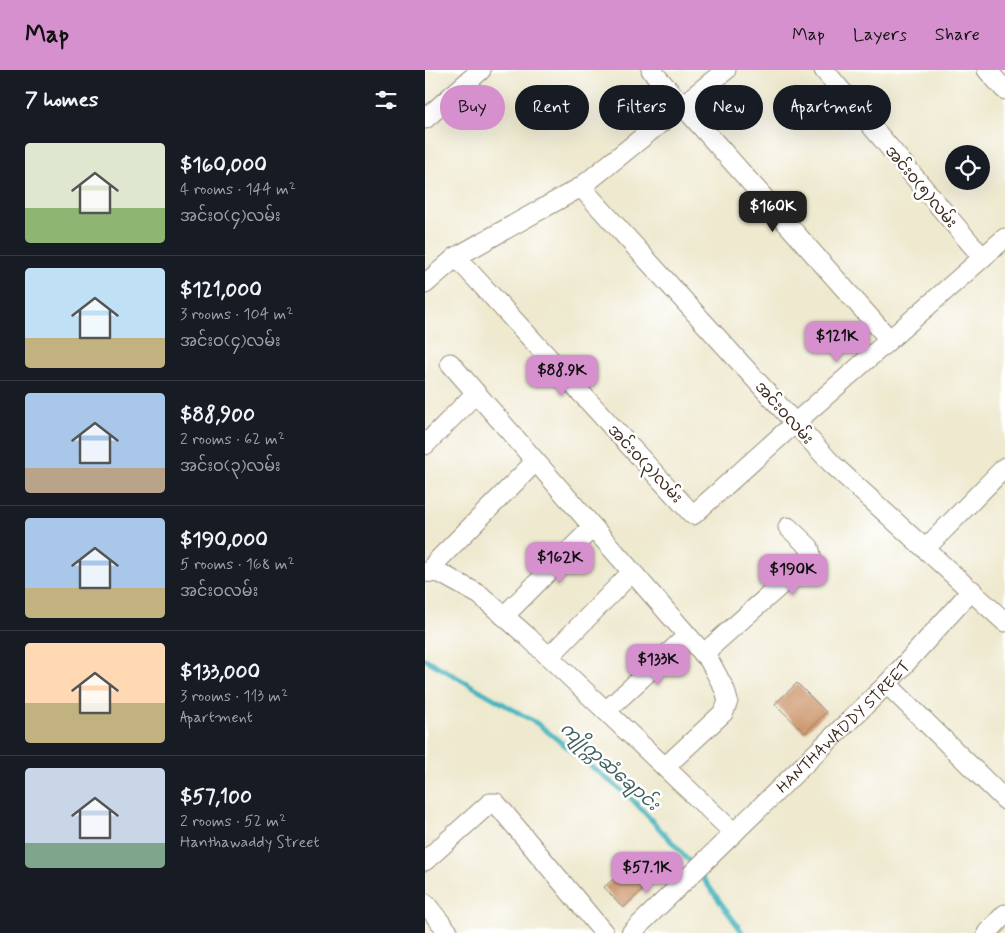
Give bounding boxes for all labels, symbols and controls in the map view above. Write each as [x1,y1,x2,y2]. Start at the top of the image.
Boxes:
text: Map [25,20,69,51]
text: Map [792,23,825,47]
text: Layers [853,23,907,47]
text: Share [935,23,980,47]
chip: Buy [440,85,505,130]
chip: Rent [515,85,589,130]
chip: Filters [599,85,685,130]
chip: New [695,85,763,130]
chip: Apartment [773,85,891,130]
text: 7 homes [25,86,98,114]
icon: filters [372,86,400,114]
street label: အင်းဝ(၅)လမ်း [879,140,963,234]
map controls [945,145,990,190]
button: locate [945,145,990,190]
text: $160,000 [180,151,267,179]
icon: home [65,163,125,223]
text: 4 rooms · 144 m² [180,179,296,200]
pin: $160K [738,190,808,233]
text: $160K [750,196,796,217]
text: အင်းဝ(၄)လမ်း [180,206,281,227]
text: $121,000 [180,276,262,304]
icon: home [65,288,125,348]
text: 3 rooms · 104 m² [180,304,293,325]
pin: $121K [802,320,872,363]
text: $121K [816,326,858,347]
text: အင်းဝ(၄)လမ်း [180,331,281,352]
pin: $88.9K [521,354,603,397]
text: $88.9K [537,360,587,381]
street label: အင်းဝလမ်း [750,376,819,449]
text: $88,900 [180,401,255,429]
icon: home [65,413,125,473]
street label: အင်းဝ(၃)လမ်း [601,419,688,509]
text: 2 rooms · 62 m² [180,429,285,450]
text: အင်းဝ(၃)လမ်း [180,456,281,477]
text: $190,000 [180,526,268,554]
icon: home [65,538,125,598]
pin: $162K [525,542,595,584]
text: $162K [537,547,583,568]
text: 5 rooms · 168 m² [180,554,295,575]
pin: $190K [758,554,828,596]
text: $190K [769,559,817,580]
text: အင်းဝလမ်း [180,581,258,602]
pin: $133K [623,644,693,686]
text: $133K [637,649,679,670]
street label: HANTHAWADDY STREET [772,656,915,798]
text: $133,000 [180,658,260,686]
icon: home [65,663,125,723]
text: 3 rooms · 113 m² [180,686,288,707]
text: Apartment [180,707,253,728]
water label: ကျိုက္ကဆံချောင်း [553,715,667,819]
text: $57,100 [180,783,252,811]
icon: home [65,788,125,848]
text: 2 rooms · 52 m² [180,811,286,832]
text: Hanthawaddy Street [180,832,320,853]
pin: $57.1K [606,852,688,894]
text: $57.1K [623,857,671,878]

